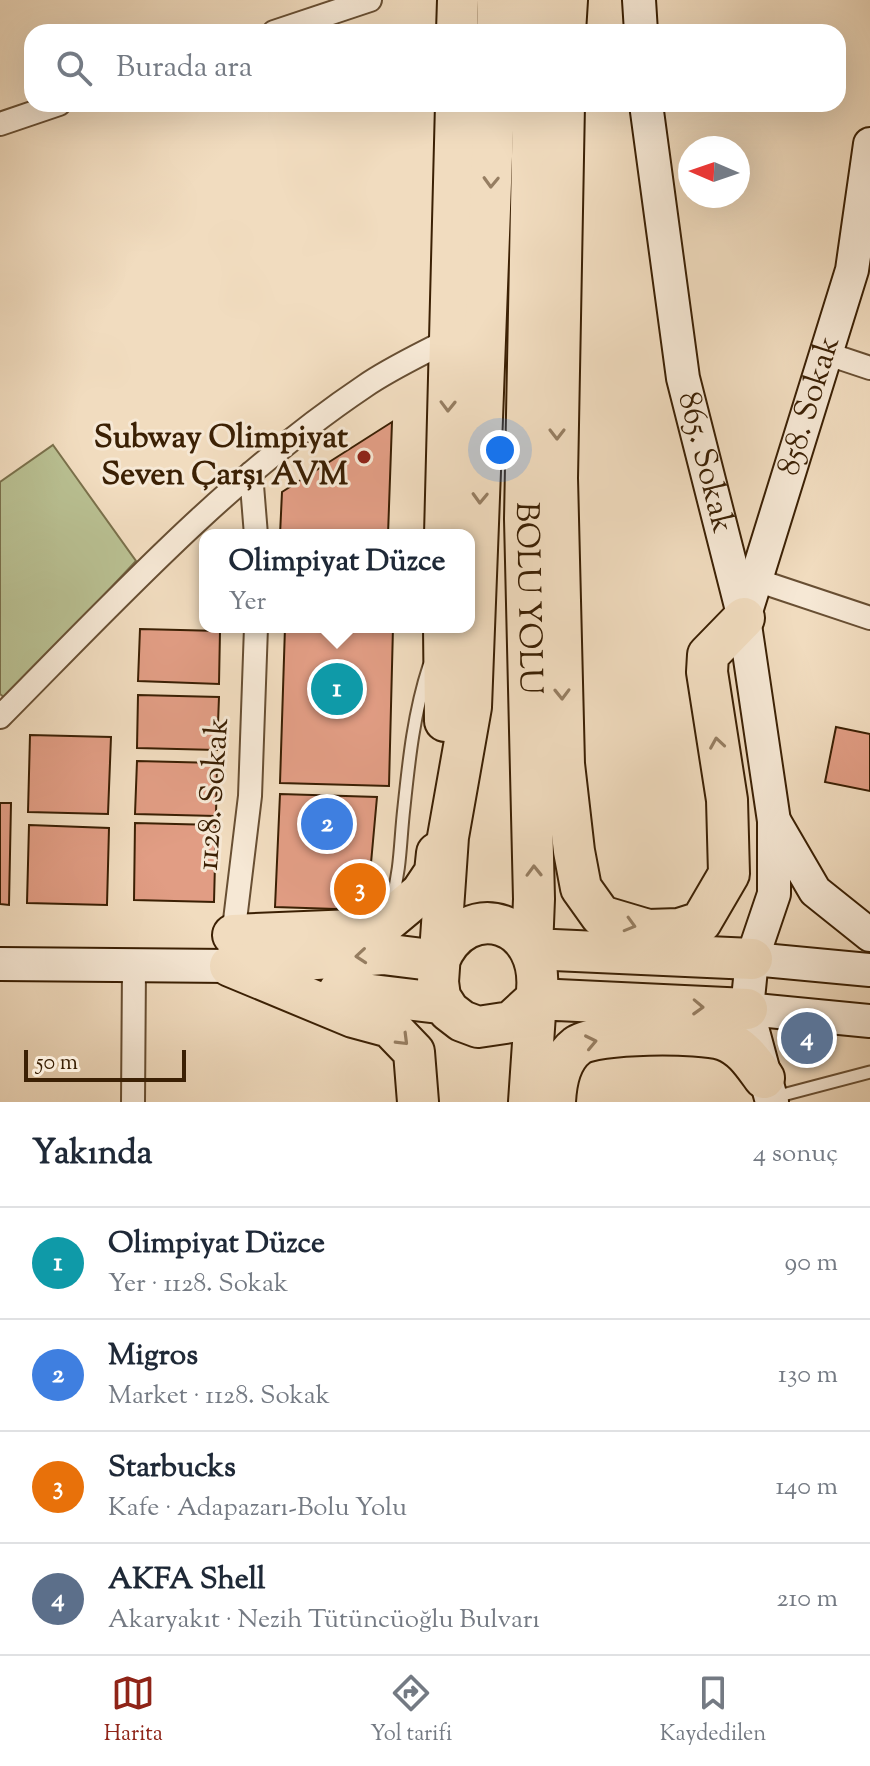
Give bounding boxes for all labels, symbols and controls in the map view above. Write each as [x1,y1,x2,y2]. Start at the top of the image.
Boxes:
search box [24,24,846,112]
icon: search [52,46,96,90]
text: Burada ara [116,47,253,90]
north arrow [678,136,750,208]
one-way arrow [483,176,500,189]
street label: 858. Sokak [767,331,853,481]
street label: 865. Sokak [665,387,745,538]
one-way arrow [440,400,457,413]
place label: Subway Olimpiyat Seven Çarşı AVM [94,416,349,499]
one-way arrow [548,428,566,441]
your location [480,430,520,470]
marker: Subway Olimpiyat Seven Çarşı AVM [355,448,373,466]
one-way arrow [472,492,489,505]
street label: BOLU YOLU [502,501,552,695]
popup [199,529,475,633]
text: Olimpiyat Düzce [228,541,446,584]
text: Yer [228,584,266,621]
pin: 1 [311,659,363,719]
one-way arrow [553,688,571,701]
street label: 1128. Sokak [186,716,242,872]
one-way arrow [709,736,726,750]
pin: 2 [301,794,353,854]
pin: 3 [334,859,386,919]
one-way arrow [525,864,542,877]
one-way arrow [623,916,636,932]
one-way arrow [354,947,367,964]
one-way arrow [692,999,705,1016]
pin: 4 [781,1008,833,1068]
one-way arrow [394,1031,408,1045]
one-way arrow [584,1034,598,1051]
scale bar [24,1046,186,1082]
text: 50 m [36,1048,78,1080]
text: Yakında [32,1130,152,1179]
text: 4 sonuç [753,1136,838,1173]
text: Olimpiyat Düzce [108,1223,325,1266]
text: 1 [54,1245,62,1282]
text: 90 m [785,1245,838,1282]
text: Yer · 1128. Sokak [108,1266,288,1303]
text: Migros [108,1335,198,1378]
text: 2 [52,1357,64,1394]
text: 130 m [778,1357,838,1394]
text: Market · 1128. Sokak [108,1378,330,1415]
text: Starbucks [108,1447,236,1490]
text: 3 [53,1469,63,1506]
text: 140 m [775,1469,838,1506]
text: Kafe · Adapazarı-Bolu Yolu [108,1490,407,1527]
text: AKFA Shell [108,1559,265,1602]
text: 4 [51,1581,65,1618]
text: 210 m [776,1581,838,1618]
text: Akaryakıt · Nezih Tütüncüoğlu Bulvarı [108,1602,540,1639]
tab: Harita [104,1671,163,1751]
tab: Yol tarifi [370,1671,452,1751]
tab: Kaydedilen [660,1671,766,1751]

